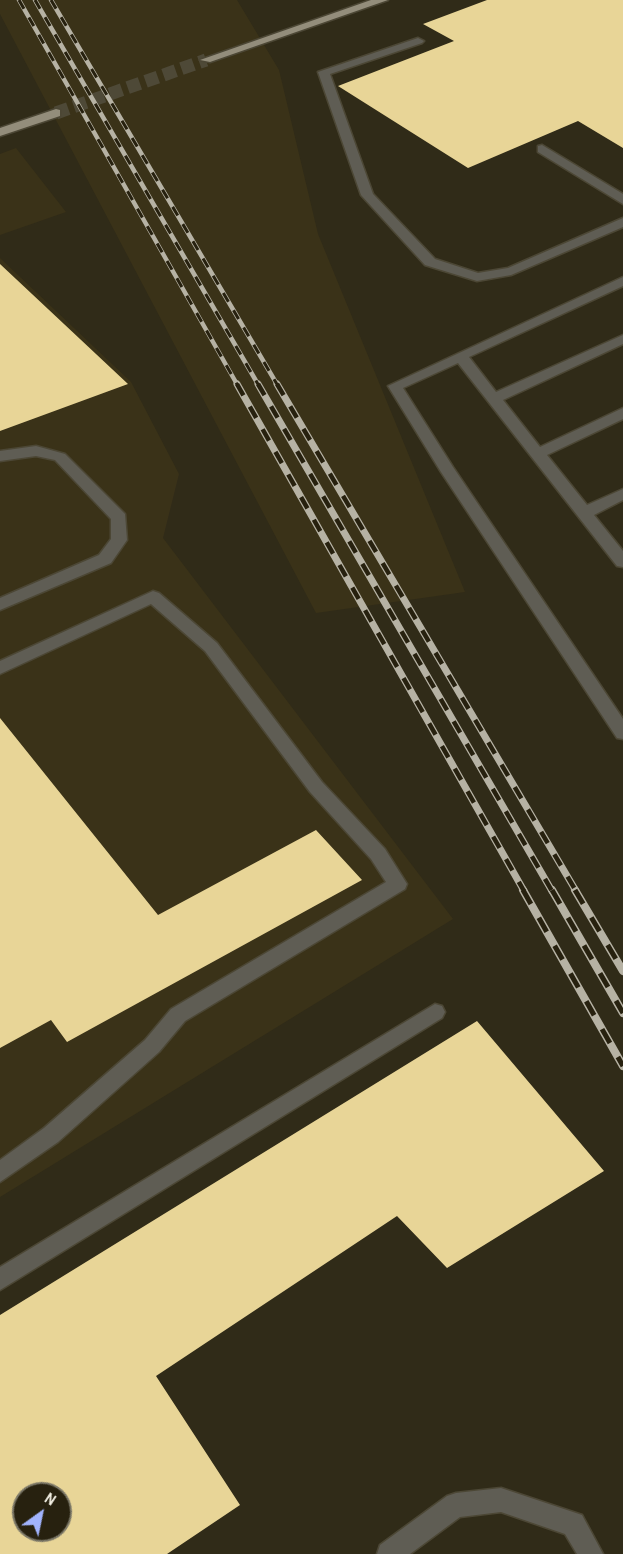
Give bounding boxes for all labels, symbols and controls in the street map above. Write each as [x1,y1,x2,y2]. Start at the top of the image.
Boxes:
north arrow [12,1482,72,1542]
text: N [41,1487,61,1510]

